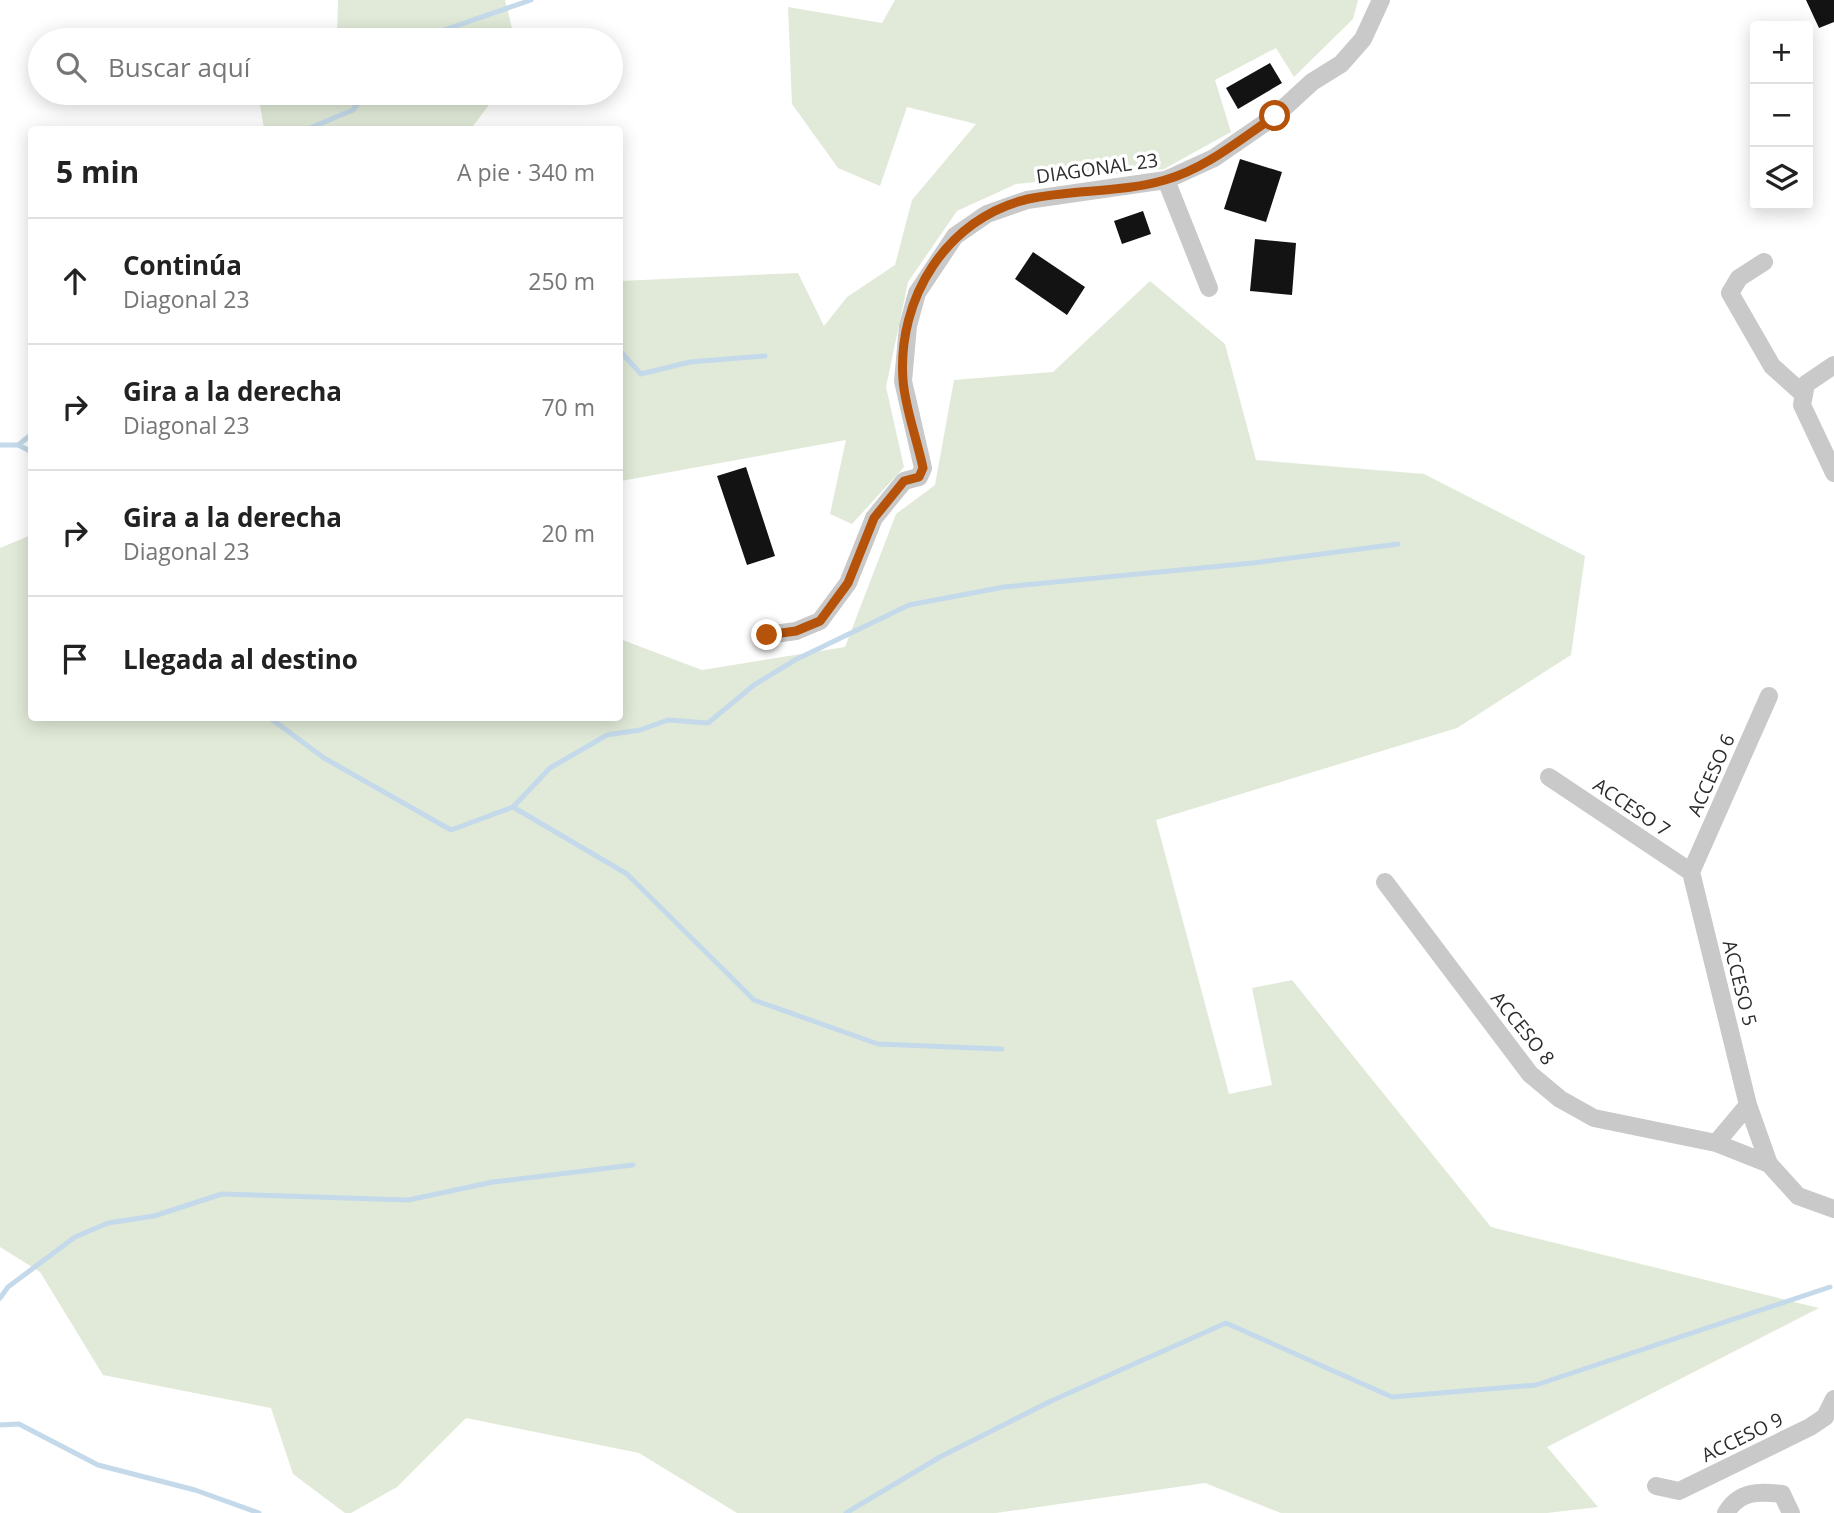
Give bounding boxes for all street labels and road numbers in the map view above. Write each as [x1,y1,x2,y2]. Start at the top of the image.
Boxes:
street label: DIAGONAL 23 [1034,147,1160,189]
street label: ACCESO 6 [1681,730,1741,820]
street label: ACCESO 7 [1588,772,1676,842]
street label: ACCESO 5 [1717,937,1763,1029]
street label: ACCESO 8 [1485,986,1561,1070]
street label: ACCESO 9 [1697,1406,1787,1468]

